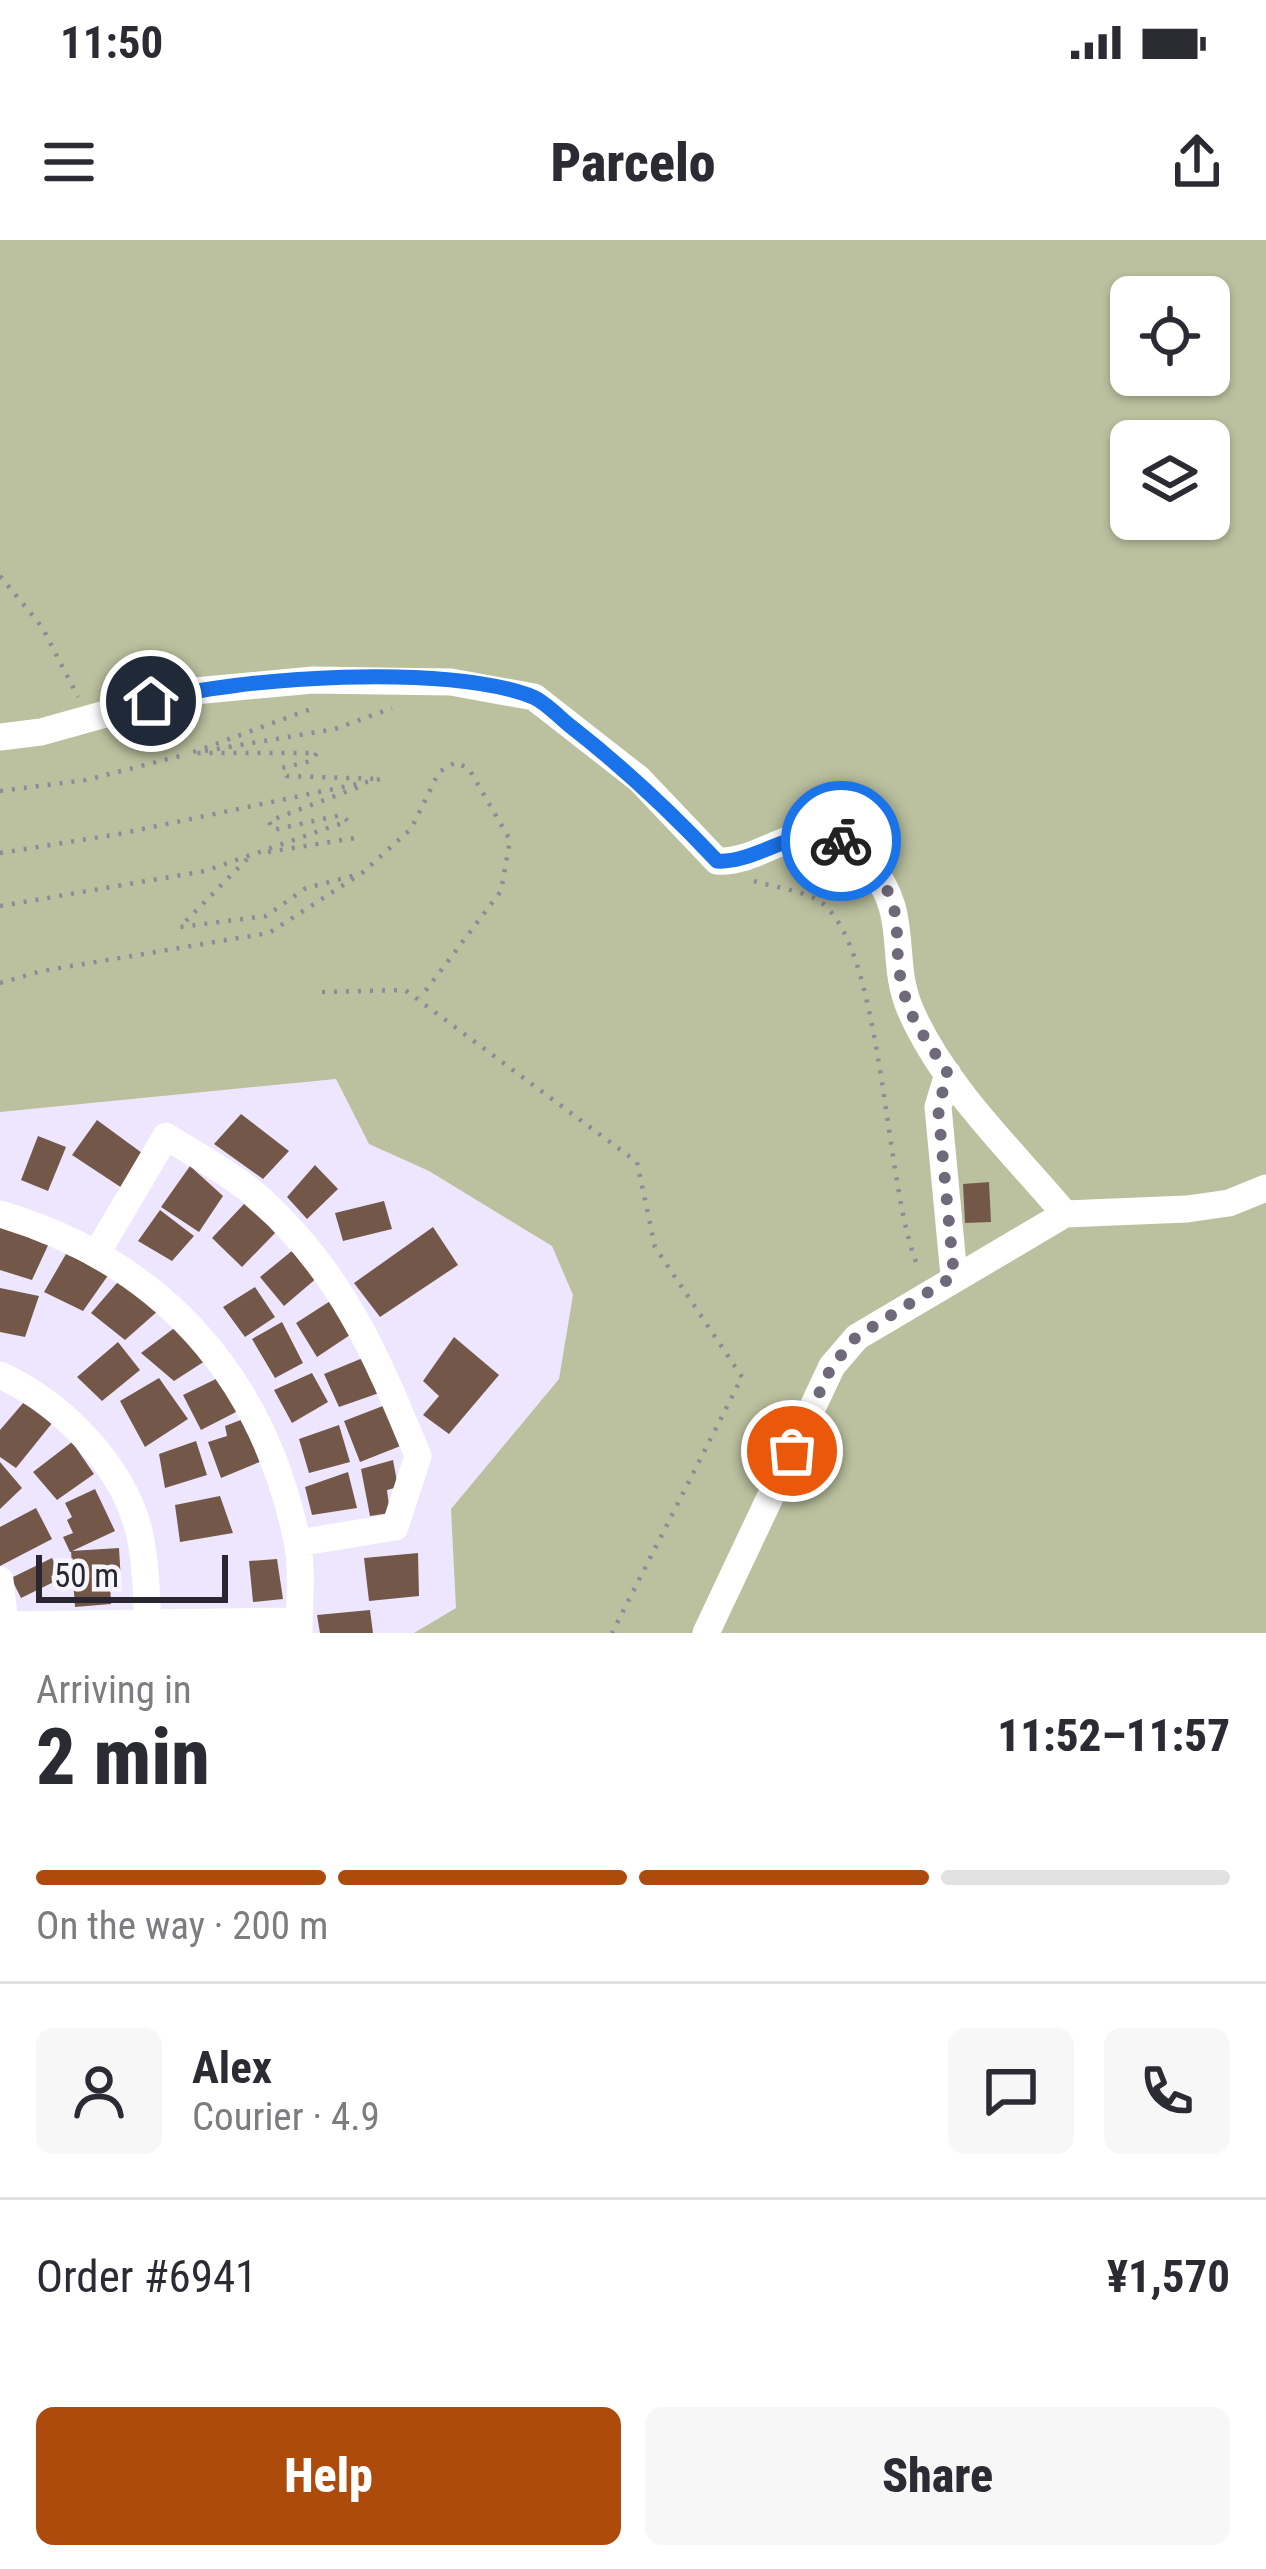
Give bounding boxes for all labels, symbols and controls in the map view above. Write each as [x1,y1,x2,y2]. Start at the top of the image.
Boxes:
text: 11:50 [60,16,163,69]
icon: menu [36,129,102,195]
icon: share [1164,129,1230,195]
text: Parcelo [550,131,716,194]
map controls [1110,276,1230,540]
button: locate [1110,276,1230,396]
button: layers [1110,420,1230,540]
pin [100,650,202,752]
icon: home [118,668,184,734]
courier [781,781,901,901]
icon: bike [808,808,874,874]
pin [741,1400,843,1502]
icon: bag [759,1418,825,1484]
scale bar [36,1549,228,1602]
text: 50 m [54,1556,119,1595]
text: Arriving in [36,1667,192,1713]
text: 11:52–11:57 [997,1709,1230,1762]
text: 2 min [36,1712,210,1803]
text: On the way · 200 m [36,1903,328,1949]
button: person [36,2028,162,2154]
button: chat [948,2028,1074,2154]
button: phone [1104,2028,1230,2154]
text: Alex [192,2041,272,2094]
text: Courier · 4.9 [192,2094,380,2140]
text: Order #6941 [36,2250,257,2303]
text: ¥1,570 [1107,2250,1230,2303]
button: Help [36,2407,621,2545]
button: Share [645,2407,1230,2545]

